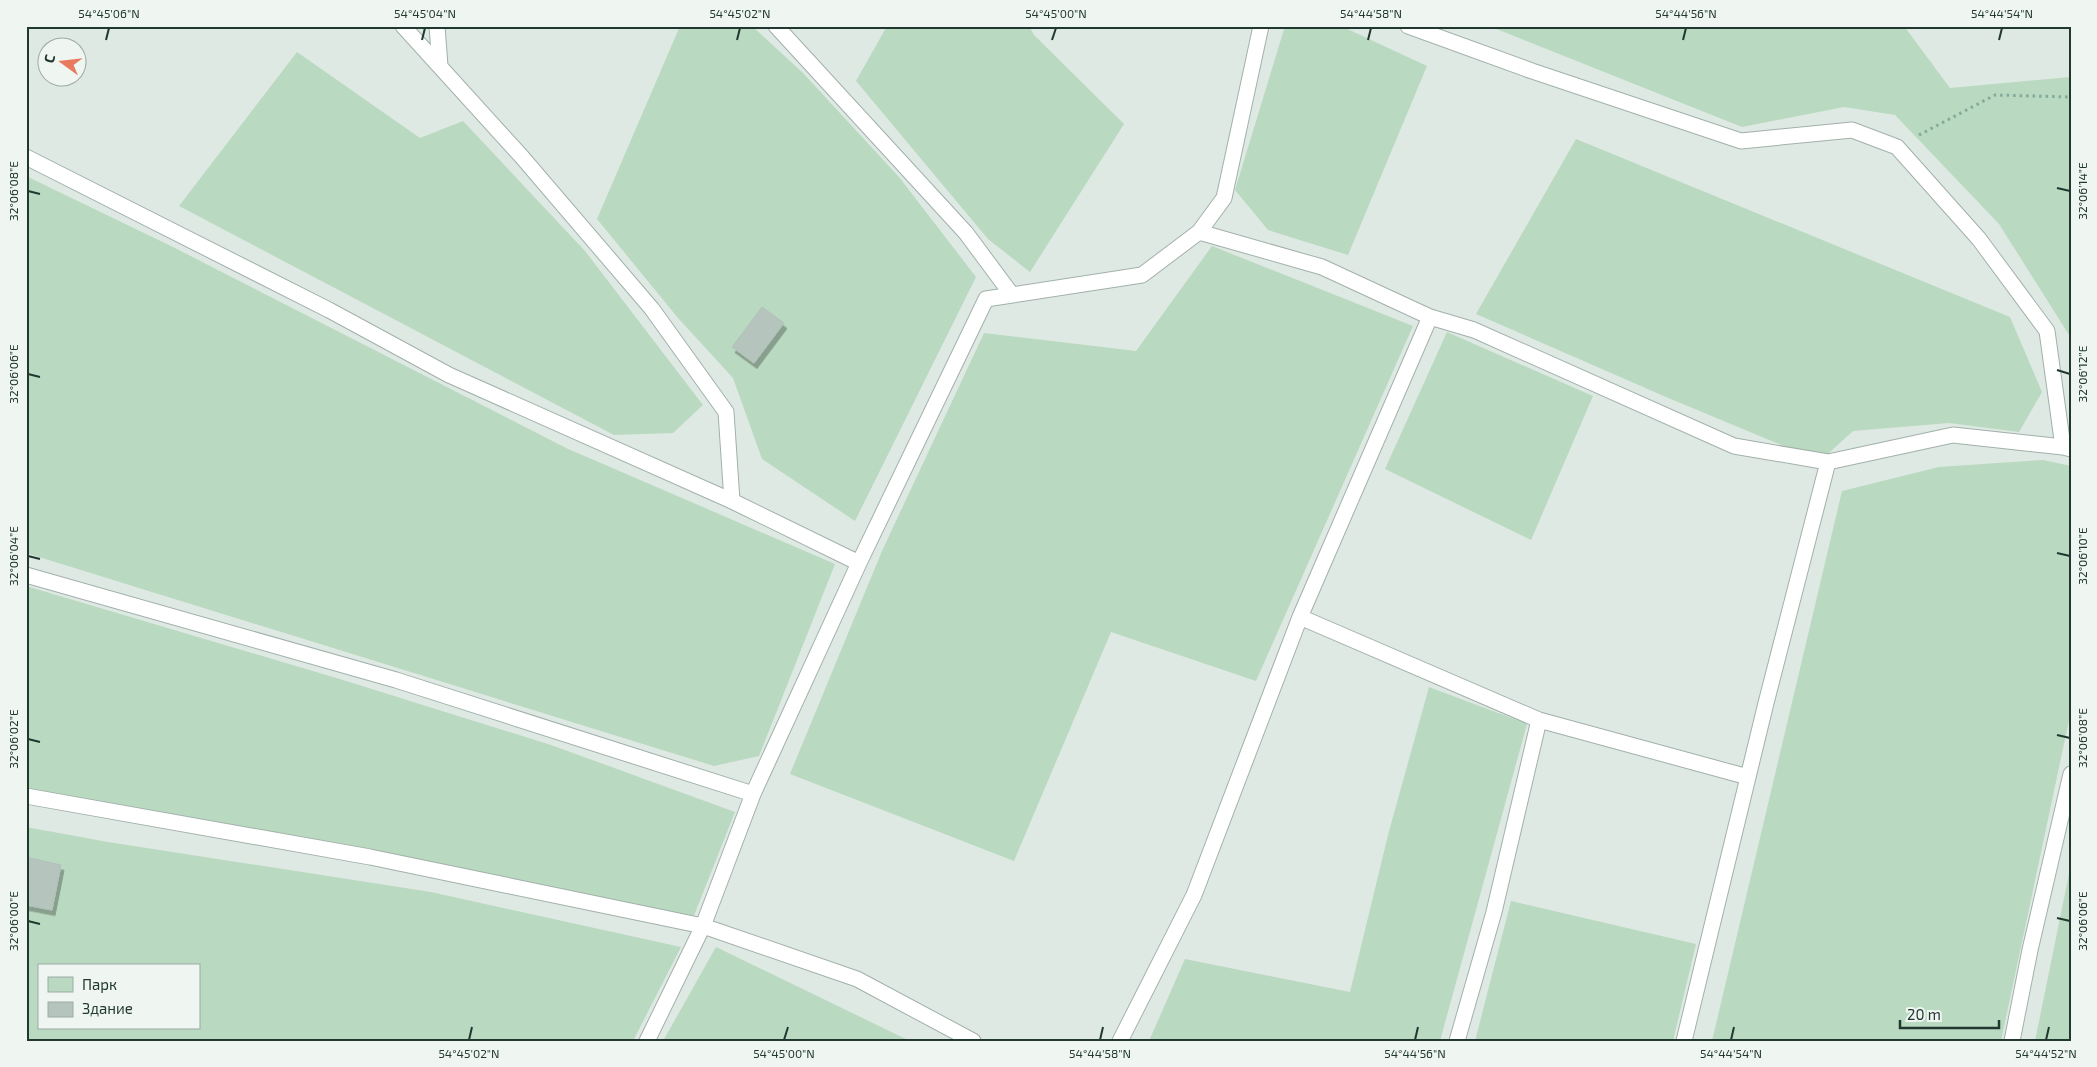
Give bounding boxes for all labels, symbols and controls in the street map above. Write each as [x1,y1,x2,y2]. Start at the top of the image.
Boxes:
text: 54°45'06"N [78,6,140,20]
text: 54°45'04"N [394,6,456,20]
text: 54°45'02"N [709,6,771,20]
text: 54°45'00"N [1025,6,1087,20]
text: 54°44'58"N [1340,6,1402,20]
text: 54°44'56"N [1655,6,1717,20]
text: 54°44'54"N [1971,6,2033,20]
north arrow [38,38,88,88]
text: С [40,52,58,65]
text: 32°06'08"E [6,161,20,221]
text: 32°06'14"E [2075,162,2089,220]
text: 32°06'06"E [6,344,20,404]
text: 32°06'12"E [2075,345,2089,402]
text: 32°06'04"E [6,526,20,586]
text: 32°06'10"E [2075,527,2089,585]
text: 32°06'08"E [2075,708,2089,768]
text: 32°06'02"E [6,709,20,769]
text: 32°06'00"E [6,891,20,951]
text: 32°06'06"E [2075,891,2089,951]
legend [38,964,200,1030]
text: Парк [82,975,117,993]
scale bar [1900,997,1998,1029]
text: Здание [82,999,133,1017]
text: 20 m [1907,1005,1941,1023]
text: 54°45'02"N [438,1046,500,1060]
text: 54°45'00"N [753,1046,815,1060]
text: 54°44'58"N [1069,1046,1131,1060]
text: 54°44'56"N [1384,1046,1446,1060]
text: 54°44'54"N [1700,1046,1762,1060]
text: 54°44'52"N [2015,1046,2077,1060]

